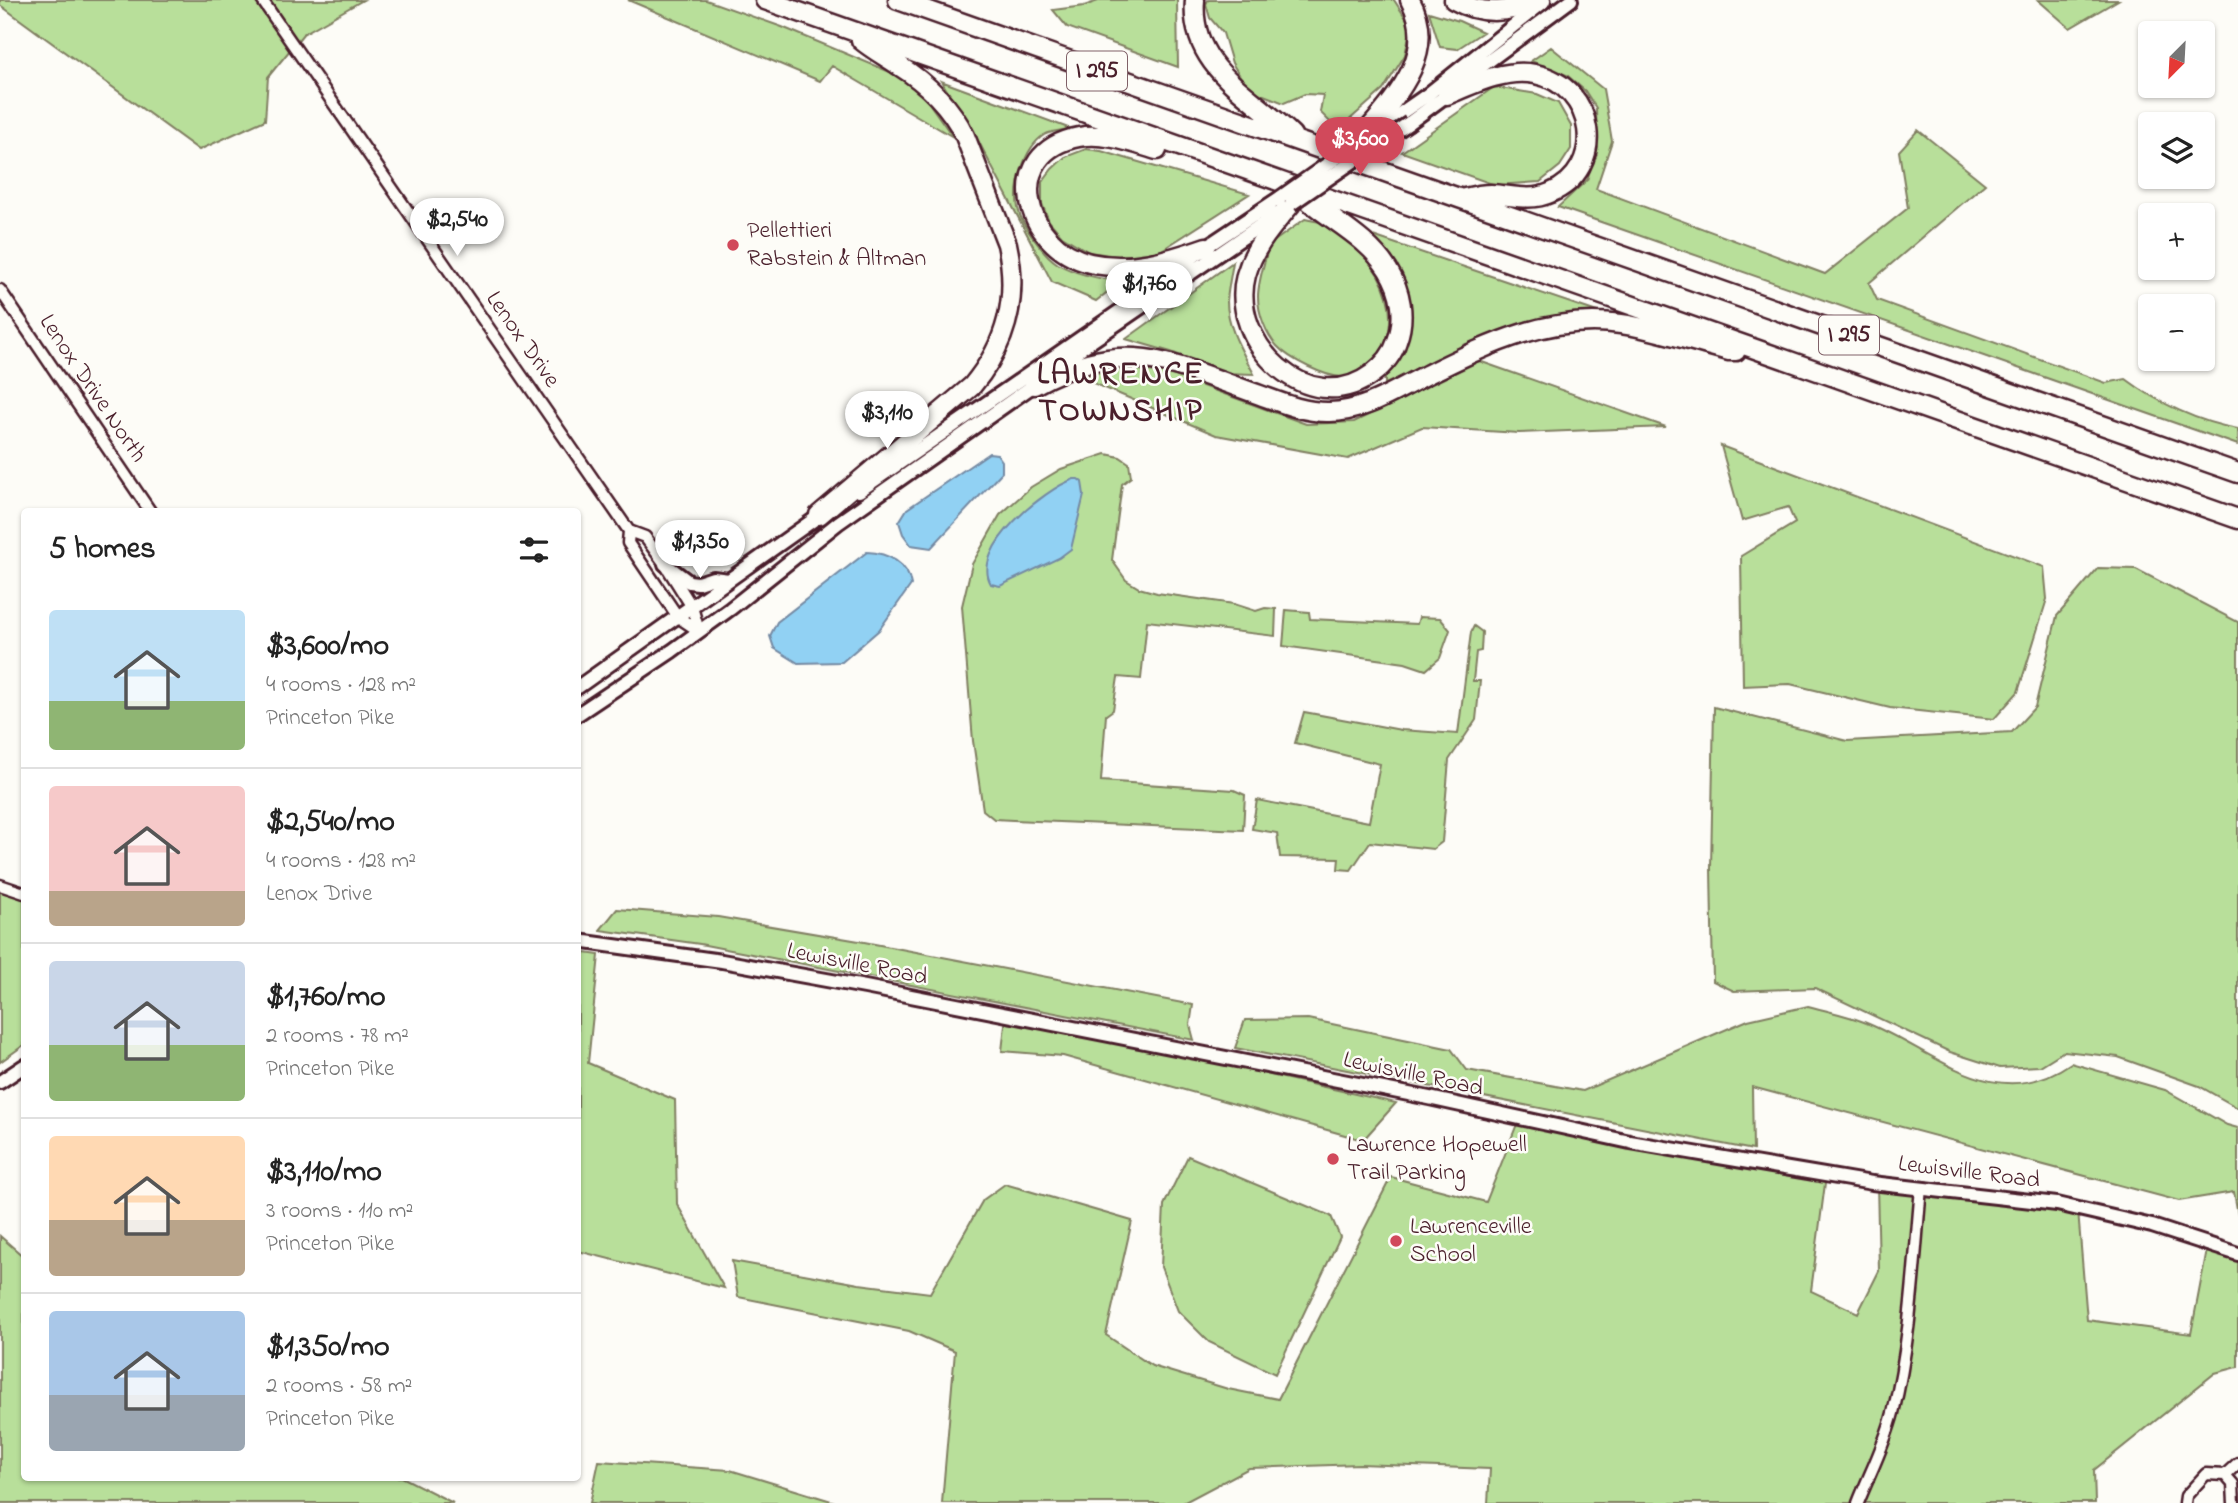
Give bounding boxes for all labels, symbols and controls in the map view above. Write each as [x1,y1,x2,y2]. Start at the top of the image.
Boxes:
north arrow [2138,21,2216,98]
map controls [2138,21,2215,371]
road number: I 295 [1067,52,1127,90]
button: layers [2138,112,2215,189]
pin: $3,600 [1303,118,1417,177]
text: $3,600 [1331,123,1389,156]
pin: $2,540 [400,198,514,258]
button: + [2138,203,2215,280]
text: $2,540 [426,204,488,237]
place label: Pellettieri Rabstein & Altman [747,214,926,277]
marker: Pellettieri Rabstein & Altman [725,237,741,253]
pin: $1,760 [1092,262,1206,322]
text: $1,760 [1122,268,1176,301]
street label: Lenox Drive [476,285,568,396]
button: − [2138,294,2215,371]
street label: Lenox Drive North [29,308,155,470]
road number: I 295 [1819,316,1879,354]
district label: LAWRENCE TOWNSHIP [1037,352,1205,436]
pin: $3,110 [830,392,944,451]
text: $3,110 [861,397,913,430]
pin: $1,350 [643,520,757,580]
text: $1,350 [671,526,729,559]
text: 5 homes [49,528,156,572]
icon: filters [515,531,553,569]
text: $3,600/mo [266,625,389,669]
icon: home [105,638,189,722]
text: 4 rooms · 128 m² [266,669,416,702]
text: Princeton Pike [266,702,394,735]
text: $2,540/mo [266,801,395,845]
icon: home [105,814,189,898]
text: 4 rooms · 128 m² [266,845,416,878]
text: Lenox Drive [266,878,372,911]
street label: Lewisville Road [784,934,931,996]
text: $1,760/mo [266,976,386,1020]
icon: home [105,989,189,1073]
text: 2 rooms · 78 m² [266,1020,409,1053]
street label: Lewisville Road [1340,1043,1487,1107]
text: Princeton Pike [266,1053,394,1086]
place label: Lawrence Hopewell Trail Parking [1347,1128,1527,1191]
street label: Lewisville Road [1896,1147,2042,1199]
text: $3,110/mo [266,1151,382,1195]
marker: Lawrence Hopewell Trail Parking [1325,1151,1341,1167]
icon: home [105,1164,189,1248]
text: 3 rooms · 110 m² [266,1195,413,1228]
place label: Lawrenceville School [1410,1210,1532,1273]
text: Princeton Pike [266,1228,394,1261]
marker: Lawrenceville School [1388,1233,1404,1249]
text: $1,350/mo [266,1326,390,1370]
icon: home [105,1339,189,1423]
text: 2 rooms · 58 m² [266,1370,412,1403]
text: Princeton Pike [266,1403,394,1436]

